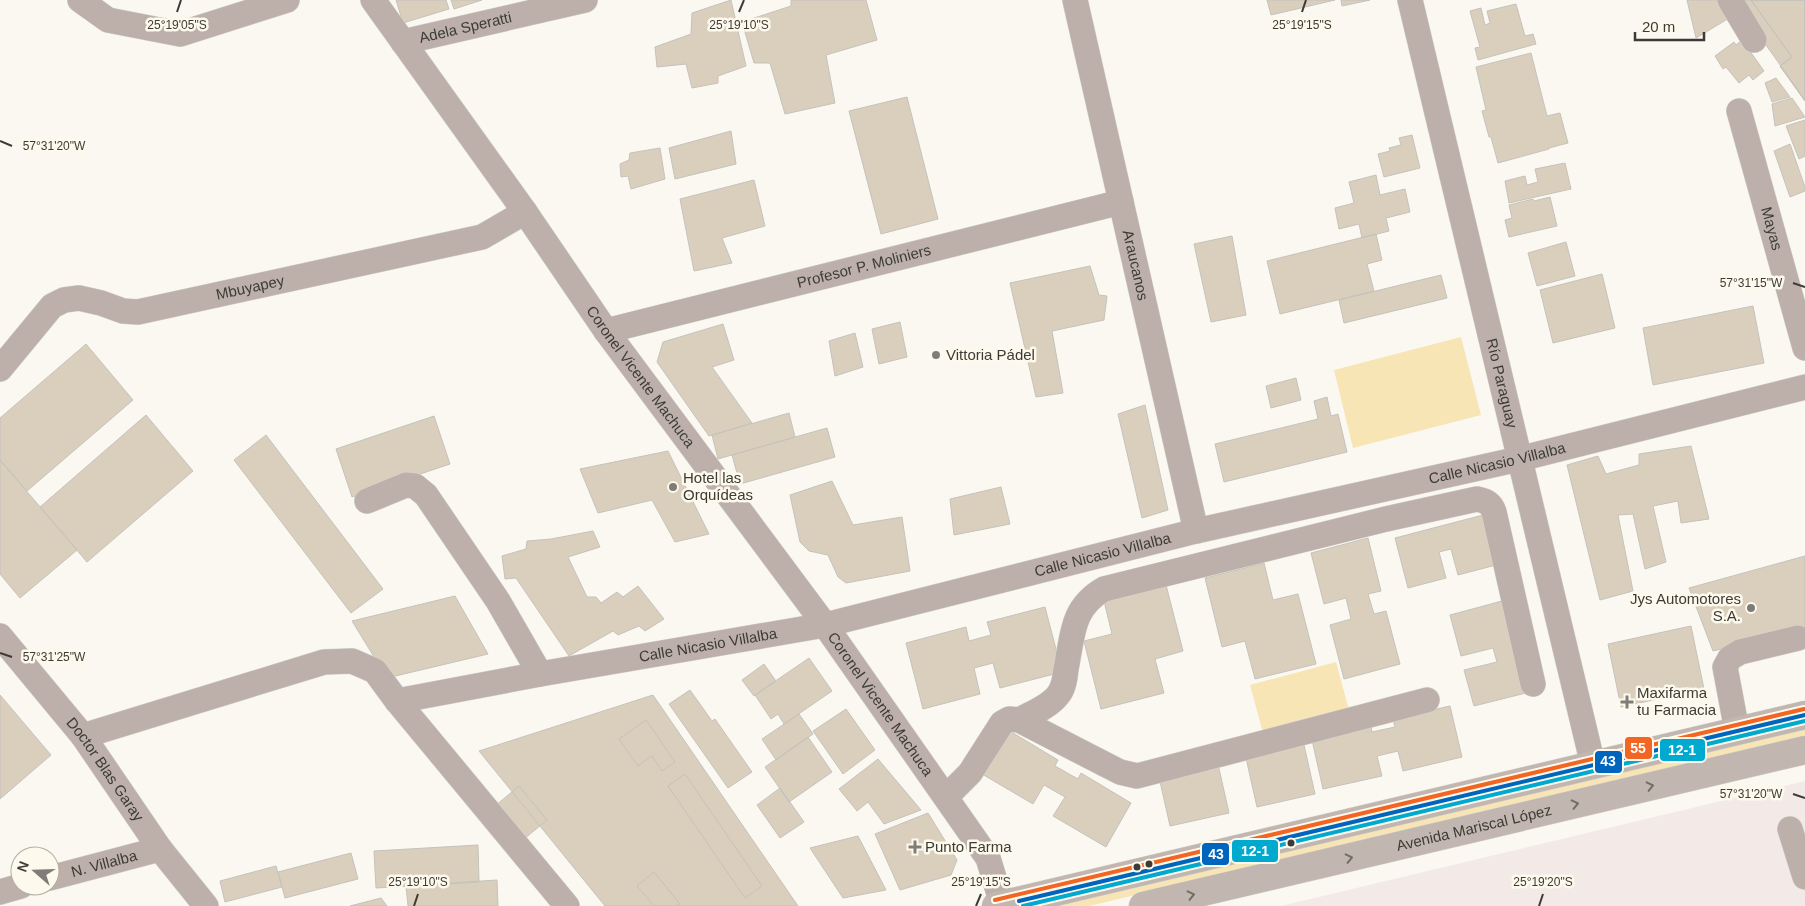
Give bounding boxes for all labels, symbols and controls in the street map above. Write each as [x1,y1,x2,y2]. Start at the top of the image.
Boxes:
street label: Adela Speratti [417,8,513,46]
scale bar [1635,10,1704,42]
text: 25°19'05"S [147,18,207,32]
text: 25°19'10"S [709,18,769,32]
text: 25°19'15"S [1272,18,1332,32]
text: 20 m [1642,18,1675,35]
text: 57°31'20"W [23,139,86,153]
street label: Mayas [1758,205,1786,252]
street label: Araucanos [1120,228,1152,302]
street label: Profesor P. Moliniers [795,241,933,291]
street label: Mbuyapey [214,271,286,303]
text: 57°31'15"W [1720,276,1783,290]
street label: Coronel Vicente Machuca [583,302,699,451]
street label: Río Paraguay [1483,336,1521,430]
place label: Vittoria Pádel [946,346,1035,363]
marker: Vittoria Pádel [930,349,942,361]
street label: Calle Nicasio Villalba [1427,438,1568,487]
place label: Hotel las Orquídeas [683,469,753,503]
marker: Hotel las Orquídeas [667,481,679,493]
street label: Calle Nicasio Villalba [1032,529,1173,580]
place label: Jys Automotores S.A. [1630,590,1741,624]
marker: Jys Automotores S.A. [1745,602,1757,614]
street label: Calle Nicasio Villalba [638,624,779,665]
street label: Coronel Vicente Machuca [825,629,937,780]
text: 57°31'25"W [23,650,86,664]
place label: Maxifarma tu Farmacia [1637,684,1717,718]
marker: Maxifarma tu Farmacia [1621,696,1633,708]
street label: Doctor Blas Garay [63,714,148,825]
line badge: 55 [1624,736,1653,760]
line badge: 12-1 [1659,738,1706,762]
text: 55 [1630,740,1646,756]
text: 12-1 [1668,742,1696,758]
line badge: 43 [1594,750,1623,774]
text: 43 [1600,753,1616,769]
one-way arrow [1646,781,1655,792]
text: 57°31'20"W [1720,787,1783,801]
one-way arrow [1571,799,1580,810]
street label: Avenida Mariscal López [1394,801,1553,854]
place label: Punto Farma [925,838,1012,855]
unlabelled marker [1286,838,1296,848]
line badge: 12-1 [1231,839,1279,863]
marker: Punto Farma [909,841,921,853]
line badge: 43 [1201,842,1230,866]
text: 12-1 [1241,843,1269,859]
north arrow [10,846,60,896]
street label: N. Villalba [69,846,139,880]
text: 43 [1208,846,1224,862]
one-way arrow [1344,853,1353,864]
text: N [14,859,32,874]
unlabelled marker [1144,859,1154,869]
unlabelled marker [1132,862,1142,872]
text: 25°19'10"S [388,875,448,889]
text: 25°19'15"S [951,875,1011,889]
text: 25°19'20"S [1513,875,1573,889]
one-way arrow [1186,890,1195,901]

